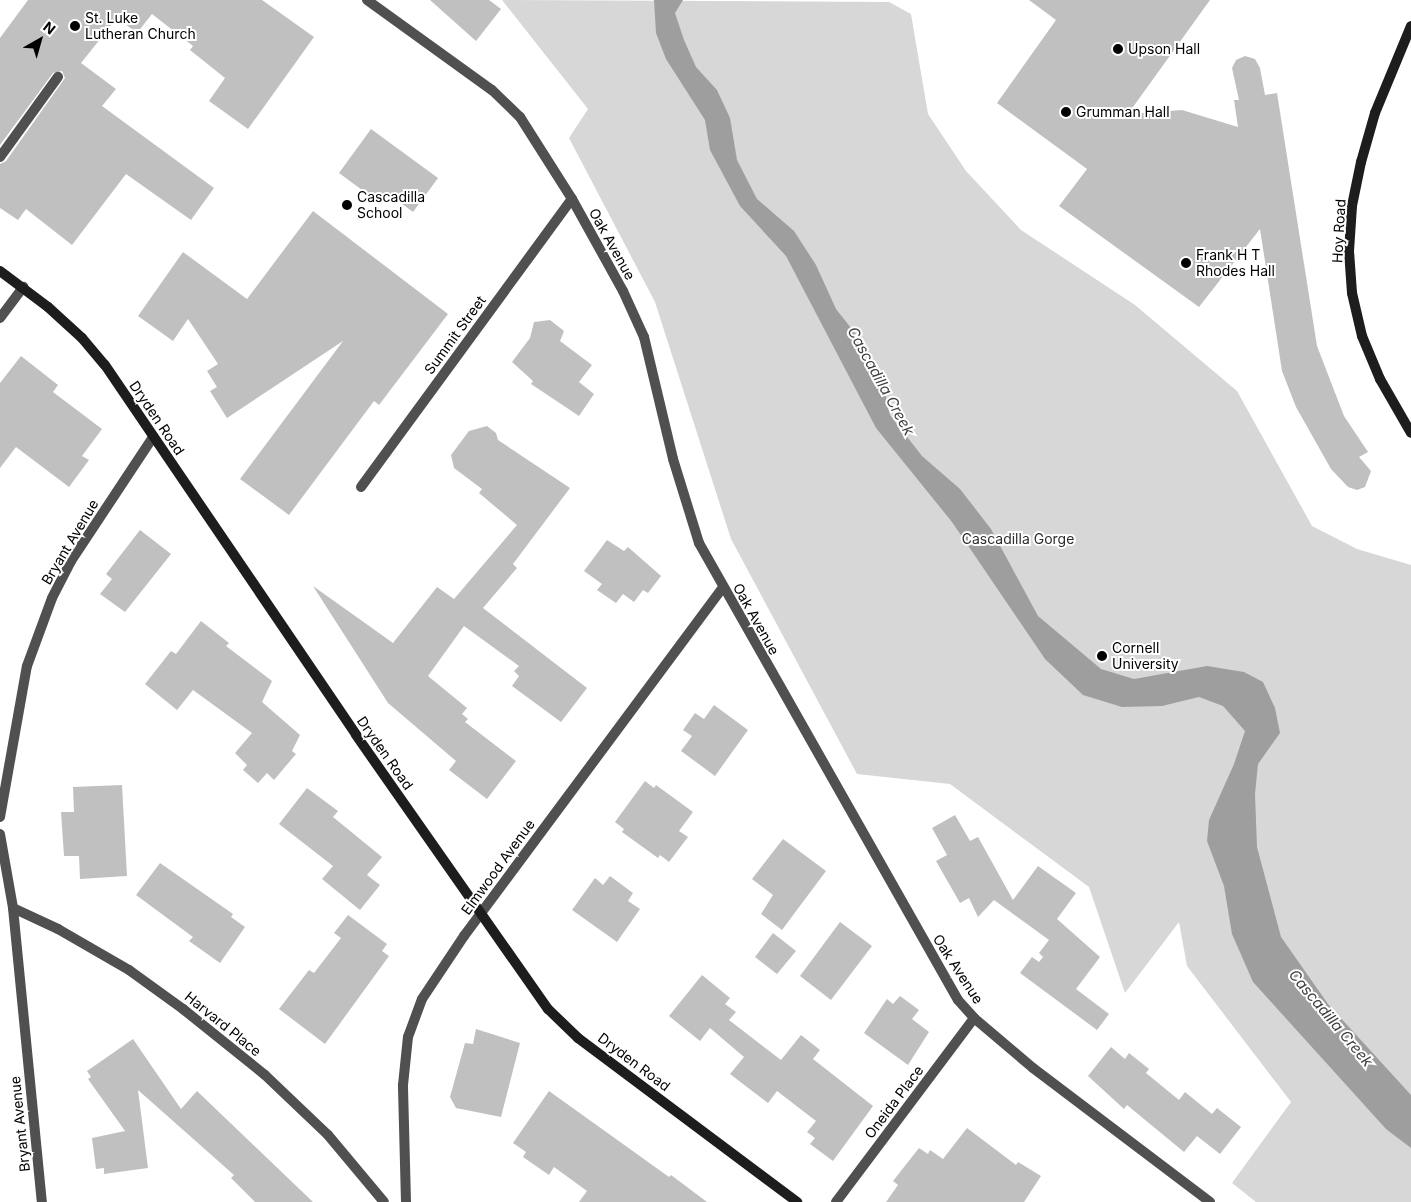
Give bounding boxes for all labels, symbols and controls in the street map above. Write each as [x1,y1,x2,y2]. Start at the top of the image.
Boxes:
place label: St. Luke Lutheran Church [85,10,196,42]
north arrow [15,15,65,65]
text: N [40,18,59,38]
marker: St. Luke Lutheran Church [69,20,81,32]
place label: Upson Hall [1128,41,1200,57]
marker: Upson Hall [1112,43,1124,55]
place label: Grumman Hall [1076,104,1170,120]
marker: Grumman Hall [1060,106,1072,118]
place label: Cascadilla School [357,189,425,222]
marker: Cascadilla School [341,199,353,211]
street label: Hoy Road [1329,199,1349,263]
street label: Oak Avenue [585,205,639,283]
place label: Frank H T Rhodes Hall [1196,247,1275,280]
marker: Frank H T Rhodes Hall [1180,257,1192,269]
street label: Summit Street [421,292,489,378]
water label: Cascadilla Creek [844,324,918,438]
street label: Dryden Road [126,378,188,458]
street label: Bryant Avenue [38,496,102,588]
park label: Cascadilla Gorge [962,531,1074,547]
street label: Oak Avenue [729,580,783,658]
place label: Cornell University [1112,640,1179,672]
marker: Cornell University [1096,650,1108,662]
street label: Dryden Road [353,713,417,793]
street label: Elmwood Avenue [458,816,538,918]
street label: Oak Avenue [929,931,987,1007]
water label: Cascadilla Creek [1285,966,1377,1070]
street label: Harvard Place [181,988,265,1060]
street label: Dryden Road [595,1029,673,1095]
street label: Oneida Place [861,1062,927,1142]
street label: Bryant Avenue [7,1075,33,1173]

